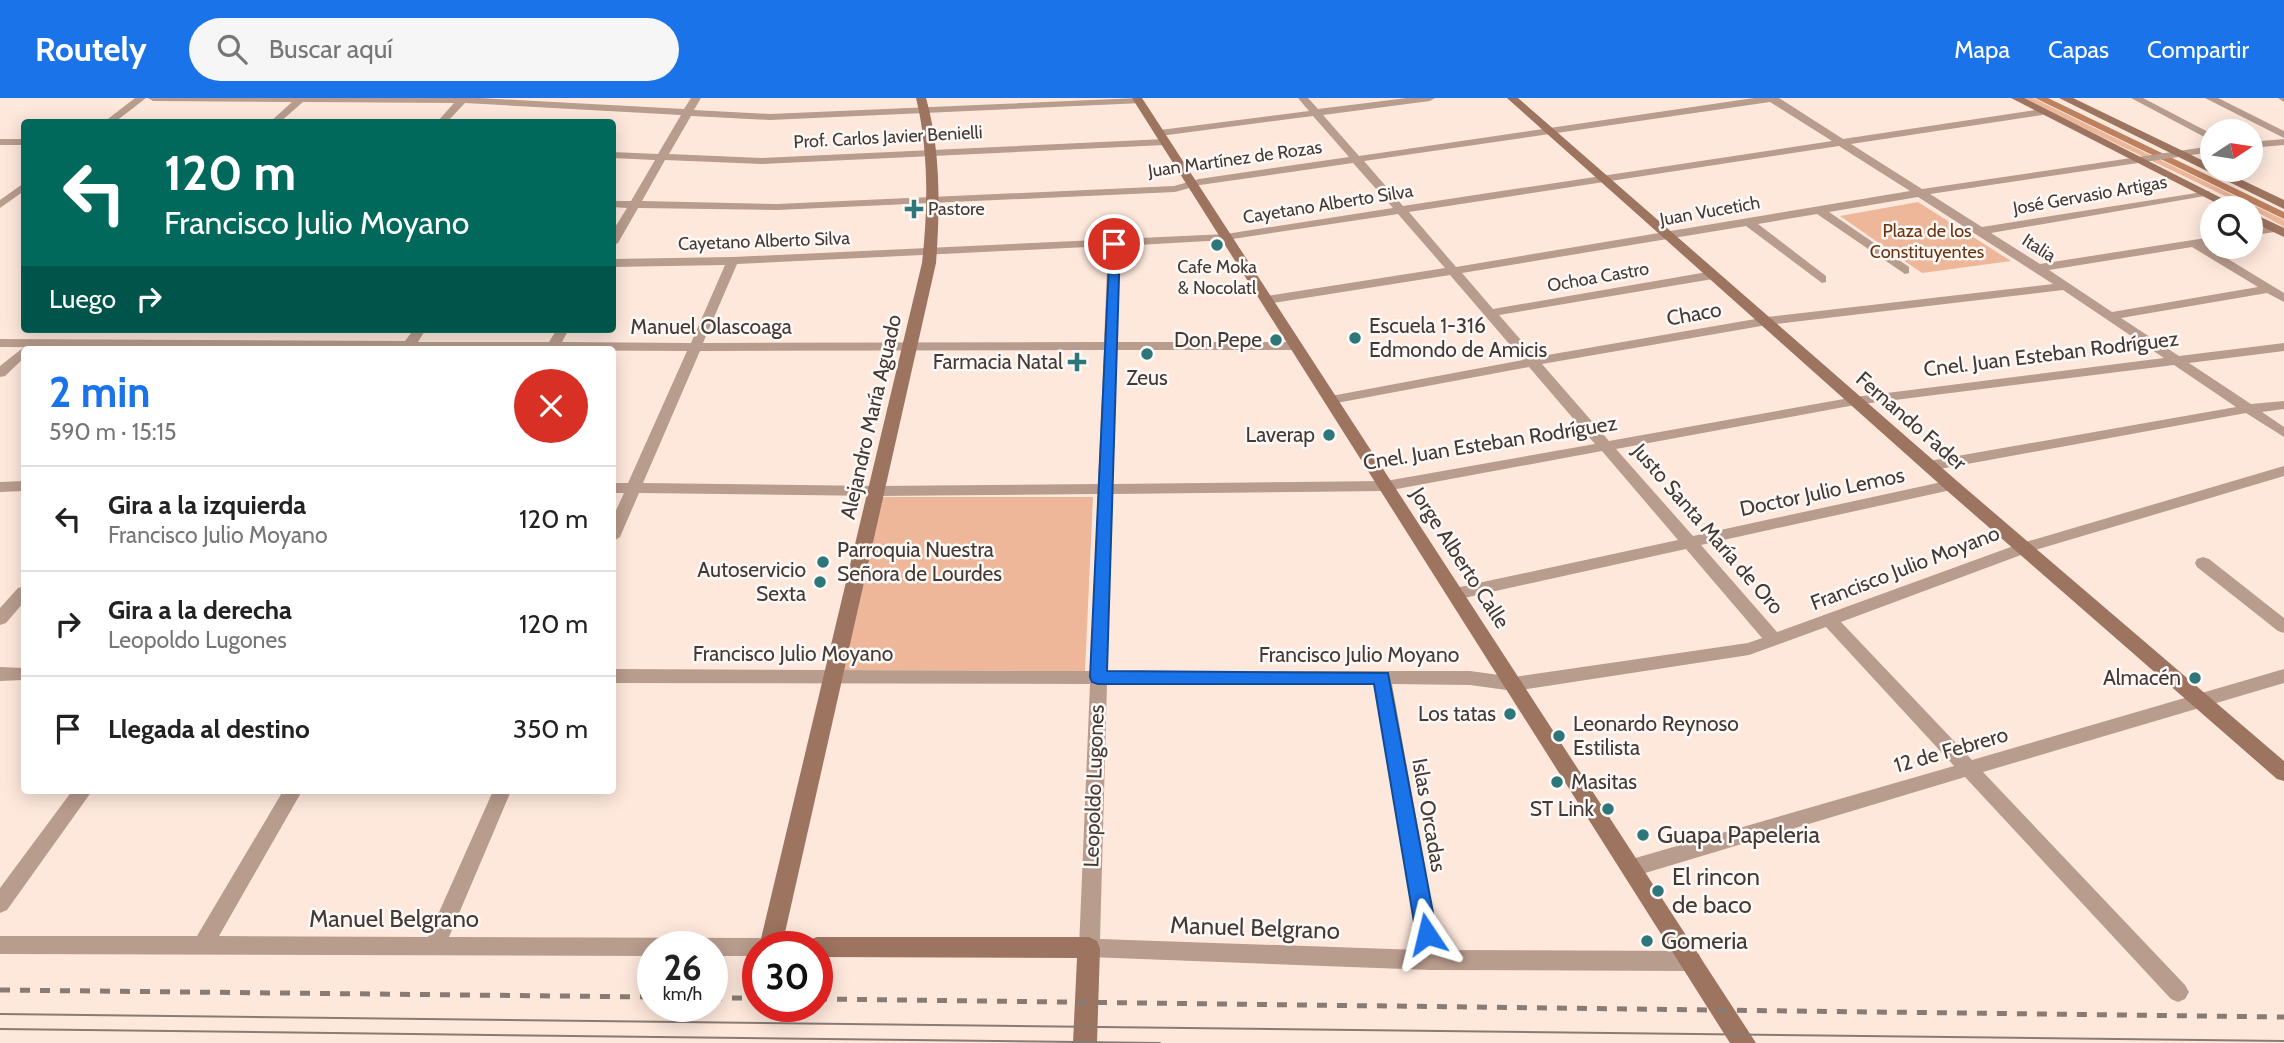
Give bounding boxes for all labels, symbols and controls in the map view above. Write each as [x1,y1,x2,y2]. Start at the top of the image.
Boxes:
search box [189,18,679,81]
text: Routely [35,29,147,69]
icon: search [213,30,251,68]
text: Buscar aquí [269,33,393,65]
text: Mapa [1954,35,2010,64]
text: Capas [2048,35,2109,64]
text: Compartir [2147,35,2249,64]
north arrow [2200,119,2263,182]
map controls [2200,119,2263,259]
street label: Prof. Carlos Javier Benielli [793,121,983,153]
street label: Juan Martínez de Rozas [1146,136,1323,182]
text: 120 m [164,143,296,202]
icon: left [49,147,140,238]
street label: José Gervasio Artigas [2010,171,2169,220]
street label: Cayetano Alberto Silva [1241,180,1415,228]
street label: Juan Vucetich [1657,191,1762,231]
button: search [2200,196,2263,259]
place label: Pastore [928,198,985,220]
marker: Pastore [906,201,922,217]
text: Francisco Julio Moyano [164,203,469,242]
pin [1084,214,1144,274]
park label: Plaza de los Constituyentes [1870,220,1984,263]
icon: arrive [1095,225,1133,263]
street label: Cayetano Alberto Silva [678,227,851,255]
street label: Italia [2018,229,2060,267]
marker: Cafe Moka & Nocolatl [1209,237,1225,253]
place label: Cafe Moka & Nocolatl [1177,256,1257,299]
street label: Ochoa Castro [1545,257,1651,297]
icon: right [130,280,168,318]
text: Luego [49,283,116,315]
street label: Chaco [1664,296,1723,331]
street label: Alejandro María Aguado [835,312,907,522]
place label: Escuela 1-316 Edmondo de Amicis [1369,313,1548,362]
street label: Manuel Olascoaga [630,314,792,339]
street label: Cnel. Juan Esteban Rodríguez [1922,325,2180,382]
place label: Don Pepe [1174,327,1262,352]
marker: Escuela 1-316 Edmondo de Amicis [1347,330,1363,346]
marker: Don Pepe [1268,332,1284,348]
marker: Zeus [1139,346,1155,362]
place label: Farmacia Natal [933,349,1063,374]
marker: Farmacia Natal [1069,354,1085,370]
place label: Zeus [1126,365,1168,390]
text: 2 min [49,366,150,418]
street label: Fernando Fader [1851,366,1972,476]
button: close [514,369,588,443]
street label: Cnel. Juan Esteban Rodríguez [1361,410,1619,475]
text: 590 m · 15:15 [49,418,176,446]
place label: Laverap [1246,422,1315,447]
marker: Laverap [1321,427,1337,443]
street label: Justo Santa María de Oro [1627,438,1789,619]
street label: Doctor Julio Lemos [1737,462,1907,521]
street label: Jorge Alberto Calle [1405,482,1515,633]
text: Gira a la izquierda [108,489,306,521]
icon: left [49,500,87,538]
text: 120 m [519,503,588,535]
street label: Francisco Julio Moyano [1807,520,2003,615]
text: Francisco Julio Moyano [108,521,328,549]
place label: Parroquia Nuestra Señora de Lourdes [837,537,1002,586]
marker: Parroquia Nuestra Señora de Lourdes [815,554,831,570]
place label: Autoservicio Sexta [697,557,806,606]
marker: Autoservicio Sexta [812,574,828,590]
text: Gira a la derecha [108,594,292,626]
icon: right [49,605,87,643]
text: 120 m [519,608,588,640]
text: Leopoldo Lugones [108,626,287,654]
street label: Francisco Julio Moyano [693,641,893,666]
street label: Francisco Julio Moyano [1259,642,1459,667]
place label: Almacén [2103,665,2181,690]
marker: Almacén [2187,670,2203,686]
place label: Los tatas [1418,701,1496,726]
street label: Leopoldo Lugones [1078,704,1109,868]
marker: Los tatas [1502,706,1518,722]
icon: arrive [49,710,87,748]
place label: Leonardo Reynoso Estilista [1573,711,1739,760]
text: Llegada al destino [108,713,310,745]
text: 350 m [513,713,588,745]
street label: 12 de Febrero [1891,721,2011,778]
marker: Leonardo Reynoso Estilista [1551,728,1567,744]
street label: Islas Orcadas [1407,756,1452,874]
place label: Masitas [1571,769,1637,794]
marker: Masitas [1549,774,1565,790]
place label: ST Link [1530,796,1595,821]
marker: ST Link [1600,801,1616,817]
place label: Guapa Papeleria [1657,820,1820,849]
marker: Guapa Papeleria [1635,827,1651,843]
place label: El rincon de baco [1672,862,1760,919]
marker: El rincon de baco [1650,883,1666,899]
position arrow [1390,897,1464,971]
street label: Manuel Belgrano [309,904,479,933]
street label: Manuel Belgrano [1170,910,1340,945]
place label: Gomeria [1661,926,1748,955]
speed limit sign: 30 [742,931,833,1022]
marker: Gomeria [1639,933,1655,949]
text: 26 [663,946,702,989]
text: km/h [663,983,702,1005]

